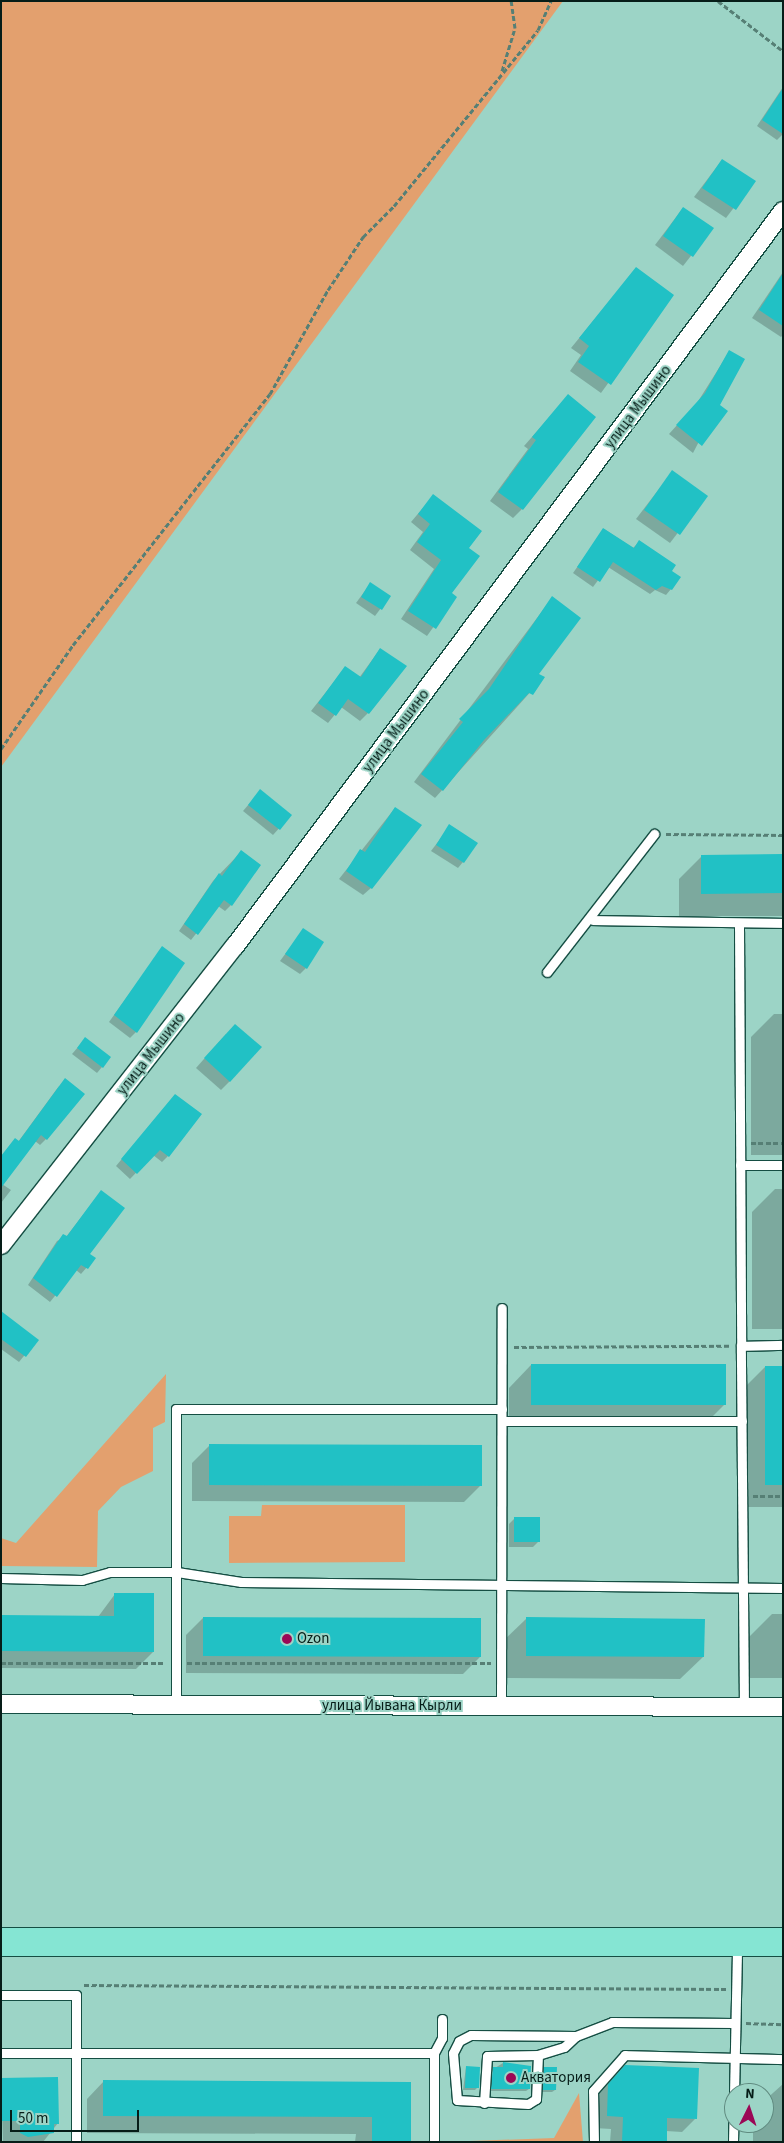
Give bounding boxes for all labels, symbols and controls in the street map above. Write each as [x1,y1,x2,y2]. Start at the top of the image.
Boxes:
street label: улица Мышино [601,362,675,452]
street label: улица Мышино [359,686,433,776]
street label: улица Мышино [113,1009,189,1099]
place label: Ozon [297,1630,329,1648]
marker: Ozon [281,1633,293,1645]
street label: улица Йывана Кырли [322,1697,462,1715]
place label: Акватория [521,2069,591,2087]
marker: Акватория [505,2072,517,2084]
north arrow [724,2083,774,2133]
text: N [745,2084,755,2104]
scale bar [12,2100,141,2132]
text: 50 m [18,2108,48,2129]

